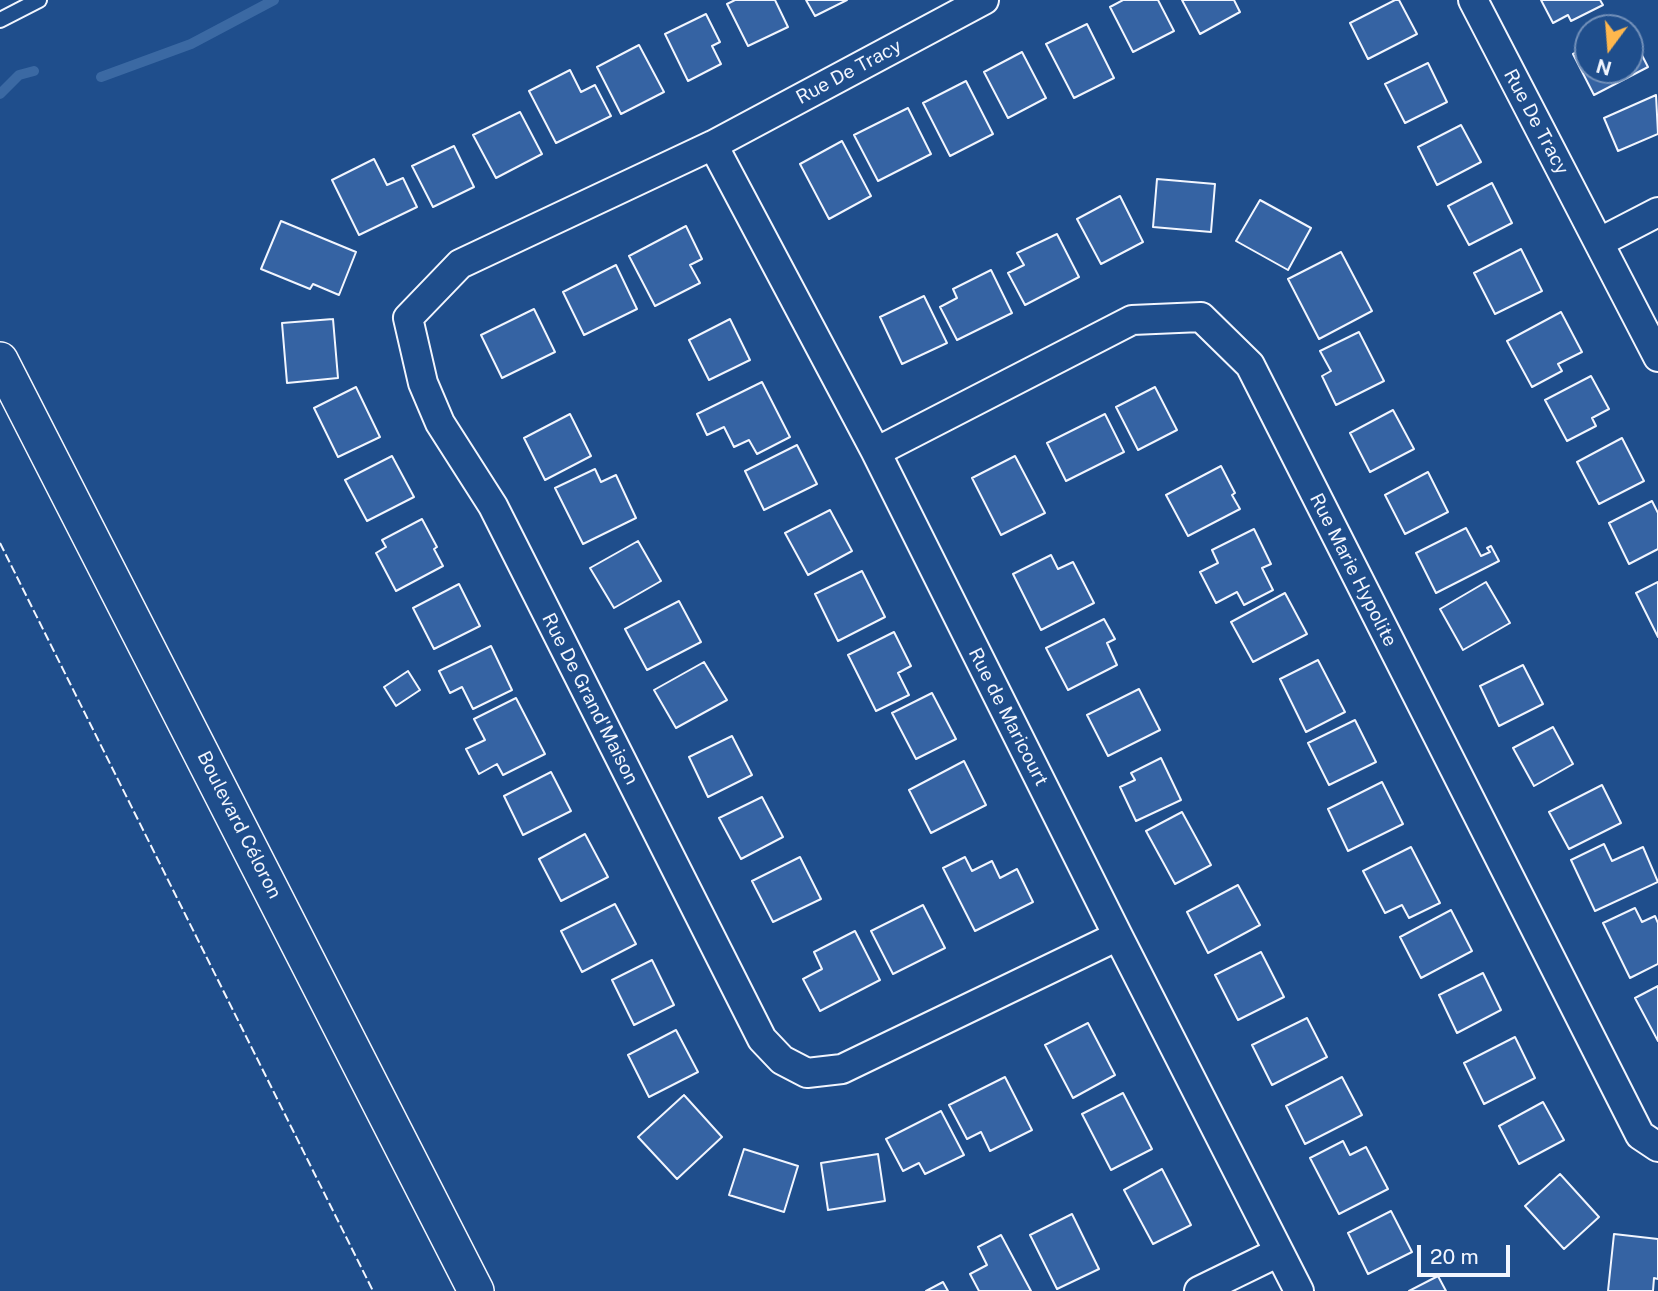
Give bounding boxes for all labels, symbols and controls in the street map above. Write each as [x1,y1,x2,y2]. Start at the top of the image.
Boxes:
north arrow [1574,14,1644,84]
street label: Rue De Tracy [792,35,906,109]
text: N [1594,55,1614,80]
street label: Rue De Tracy [1499,65,1573,179]
street label: Rue Marie Hypolite [1304,490,1402,650]
street label: Rue De Grand'Maison [537,609,643,789]
street label: Rue de Maricourt [963,644,1053,790]
street label: Boulevard Céloron [192,747,286,903]
scale bar [1420,1232,1513,1276]
text: 20 m [1430,1244,1479,1269]

